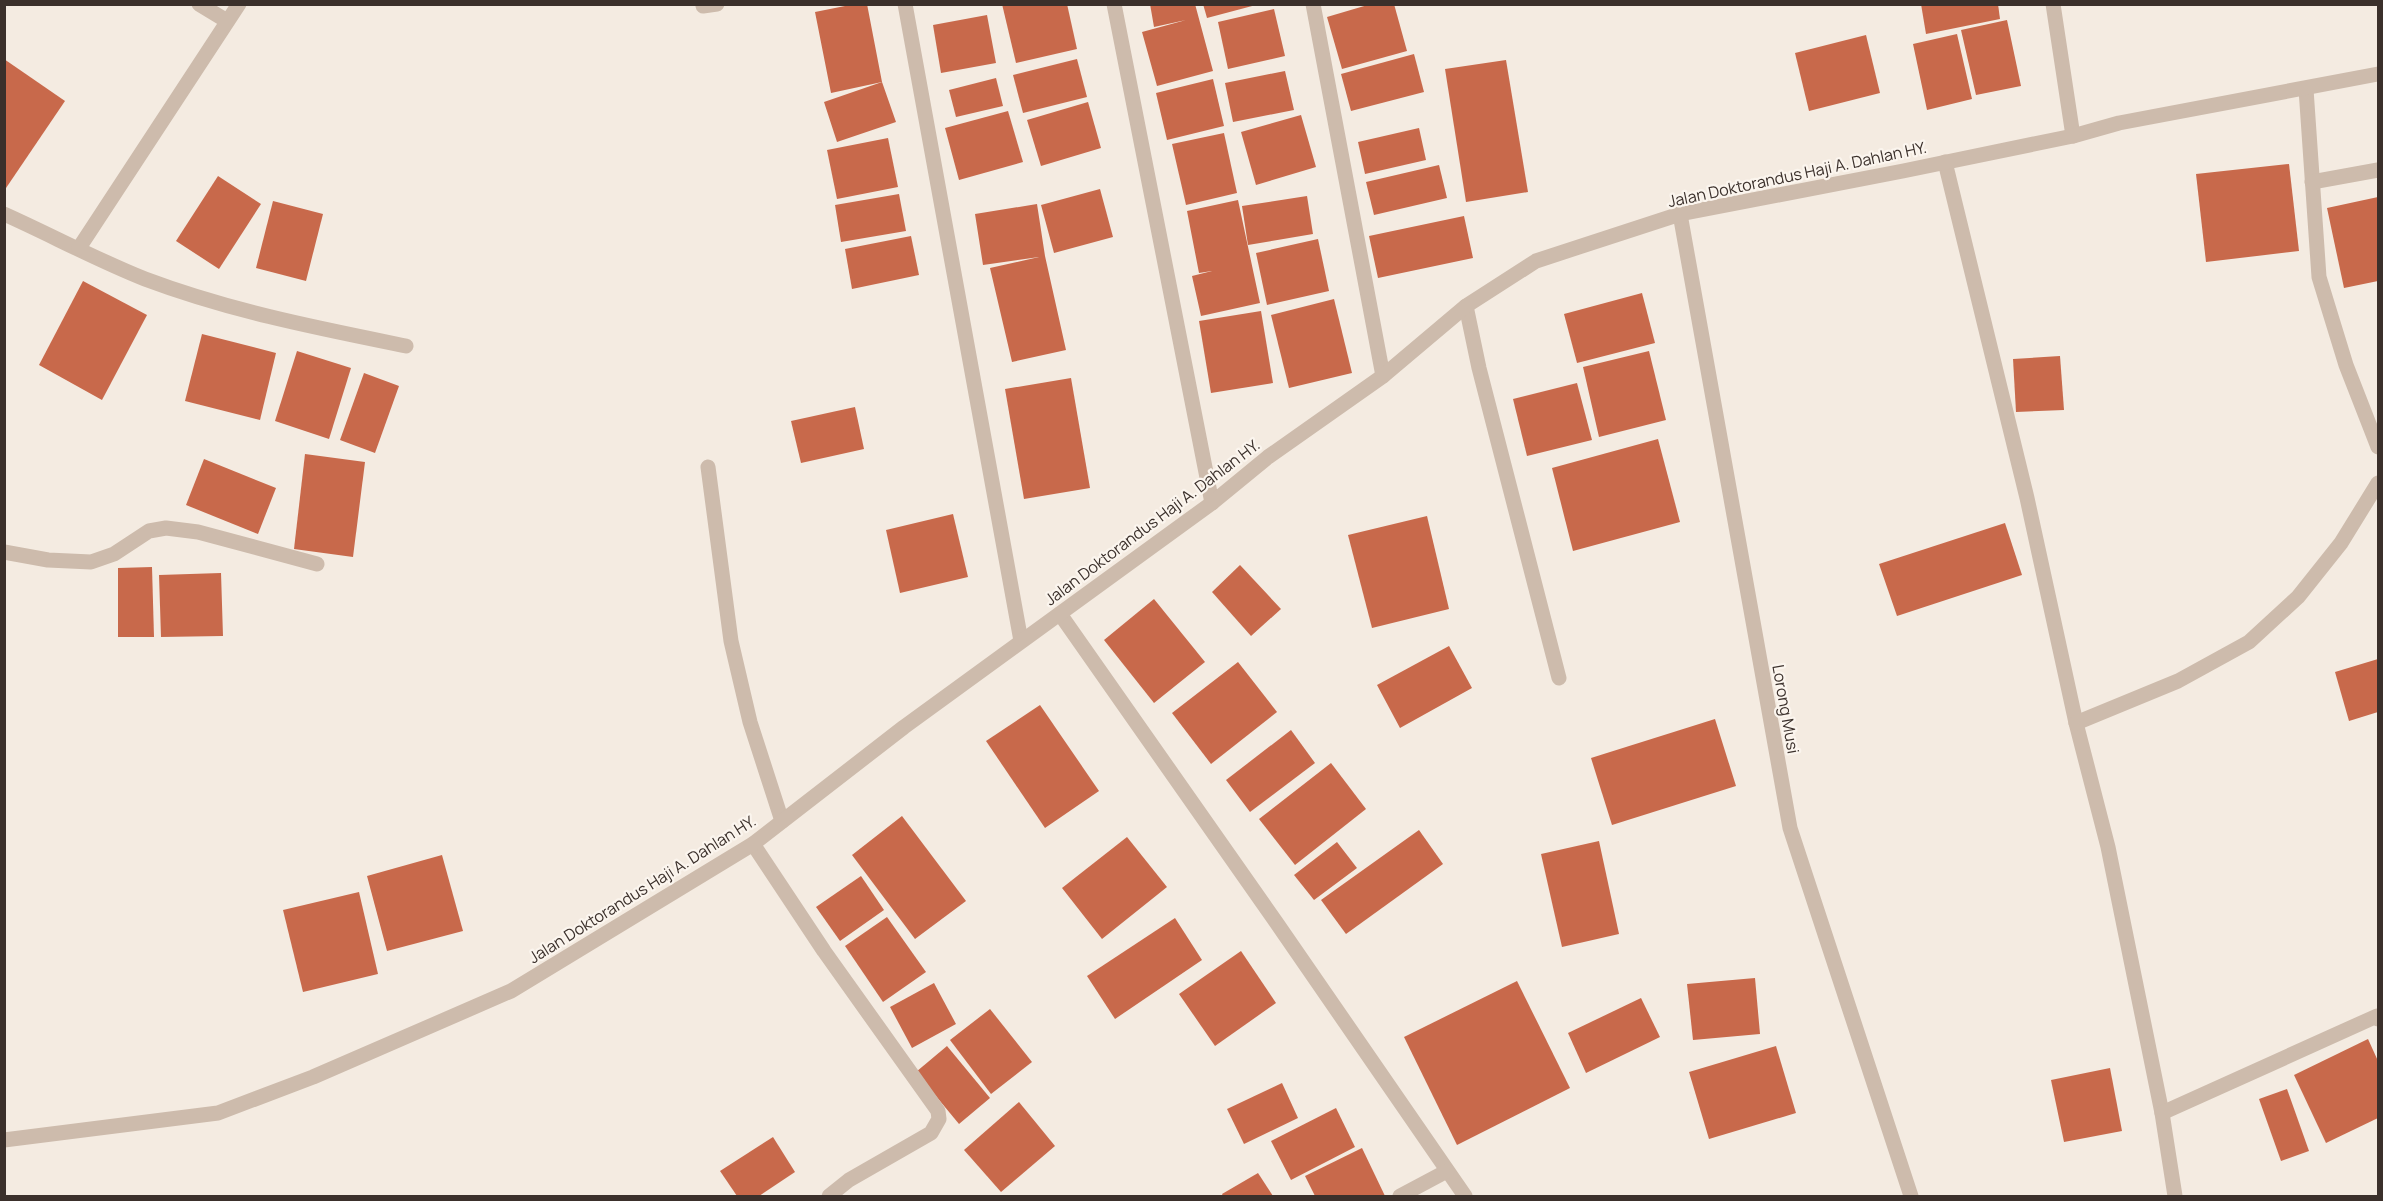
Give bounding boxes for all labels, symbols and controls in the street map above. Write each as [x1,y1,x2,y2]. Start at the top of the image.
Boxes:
street label: Jalan Doktorandus Haji A. Dahlan HY. [1666,136,1928,212]
street label: Jalan Doktorandus Haji A. Dahlan HY. [1040,434,1264,610]
street label: Lorong Musi [1767,663,1805,755]
street label: Jalan Doktorandus Haji A. Dahlan HY. [524,810,760,968]

